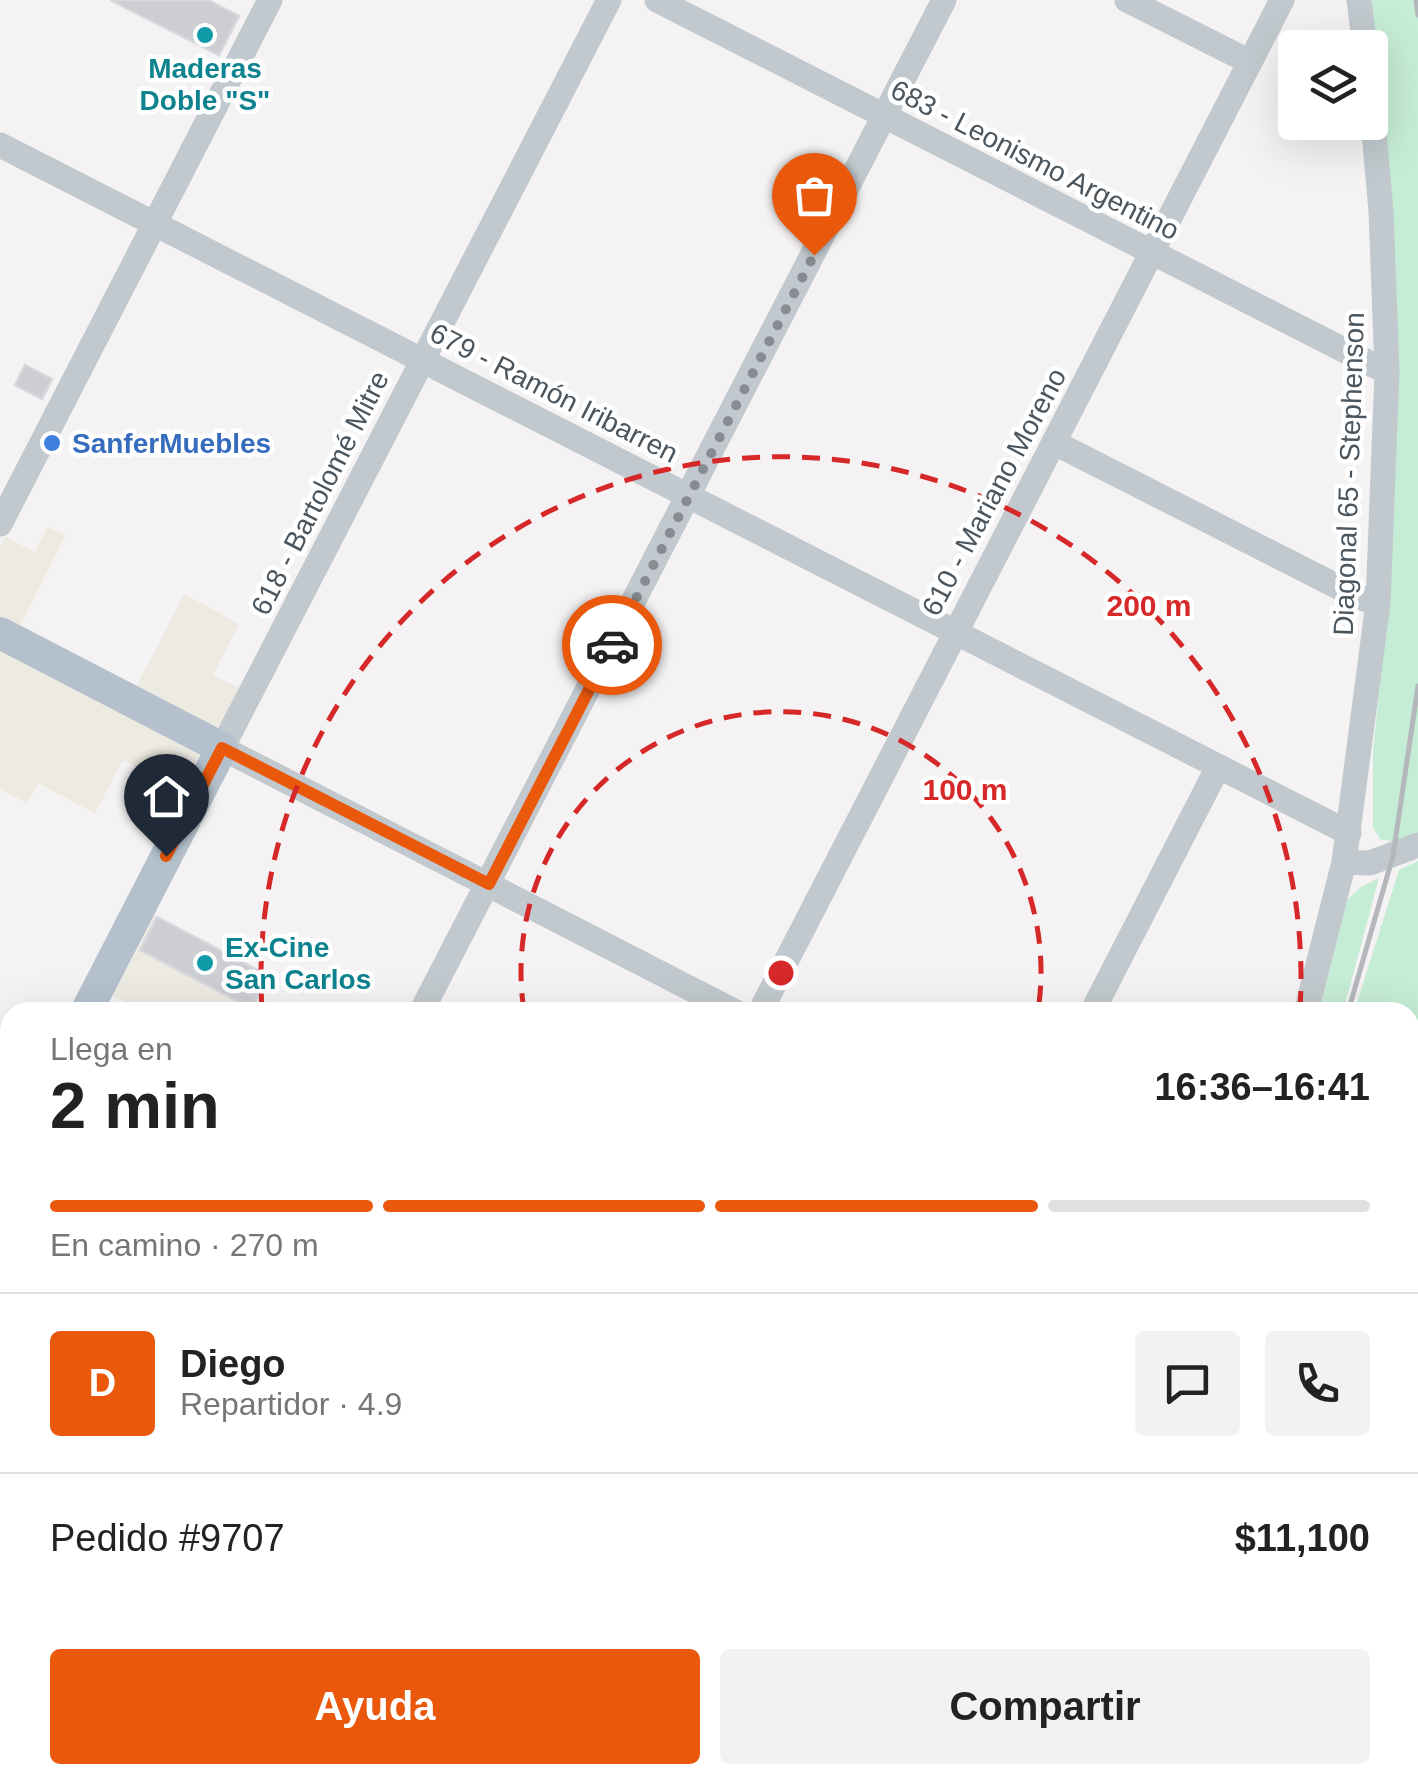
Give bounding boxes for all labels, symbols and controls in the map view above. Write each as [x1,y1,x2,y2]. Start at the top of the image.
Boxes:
marker: Maderas Doble "S" [194,24,216,46]
map controls [1278,30,1388,140]
button: layers [1278,30,1388,140]
place label: Maderas Doble "S" [140,53,270,116]
street label: 683 - Leonismo Argentino [886,74,1184,246]
pin [772,153,857,256]
icon: bag [787,168,842,223]
street label: Diagonal 65 - Stephenson [1328,312,1370,636]
street label: 679 - Ramón Iribarren [425,317,683,469]
street label: 610 - Mariano Moreno [916,363,1072,621]
street label: 618 - Bartolomé Mitre [245,366,395,620]
place label: SanferMuebles [72,428,271,459]
marker: SanferMuebles [41,432,63,454]
text: 200 m [1106,589,1192,622]
courier [562,595,662,695]
icon: car [585,618,640,673]
pin [124,754,209,857]
icon: home [139,769,194,824]
text: 100 m [922,773,1008,806]
place label: Ex-Cine San Carlos [225,932,371,995]
marker: Ex-Cine San Carlos [194,952,216,974]
centre of rings [763,955,799,991]
text: Llega en [50,1031,173,1067]
text: 16:36–16:41 [1154,1066,1370,1108]
text: 2 min [50,1069,220,1142]
text: En camino · 270 m [50,1227,319,1263]
button: chat [1135,1331,1240,1436]
button: phone [1265,1331,1370,1436]
text: Diego [180,1343,286,1385]
text: D [89,1362,116,1404]
text: Repartidor · 4.9 [180,1386,402,1422]
text: Pedido #9707 [50,1517,285,1559]
text: $11,100 [1235,1517,1370,1559]
button: Ayuda [50,1649,700,1764]
button: Compartir [720,1649,1370,1764]

